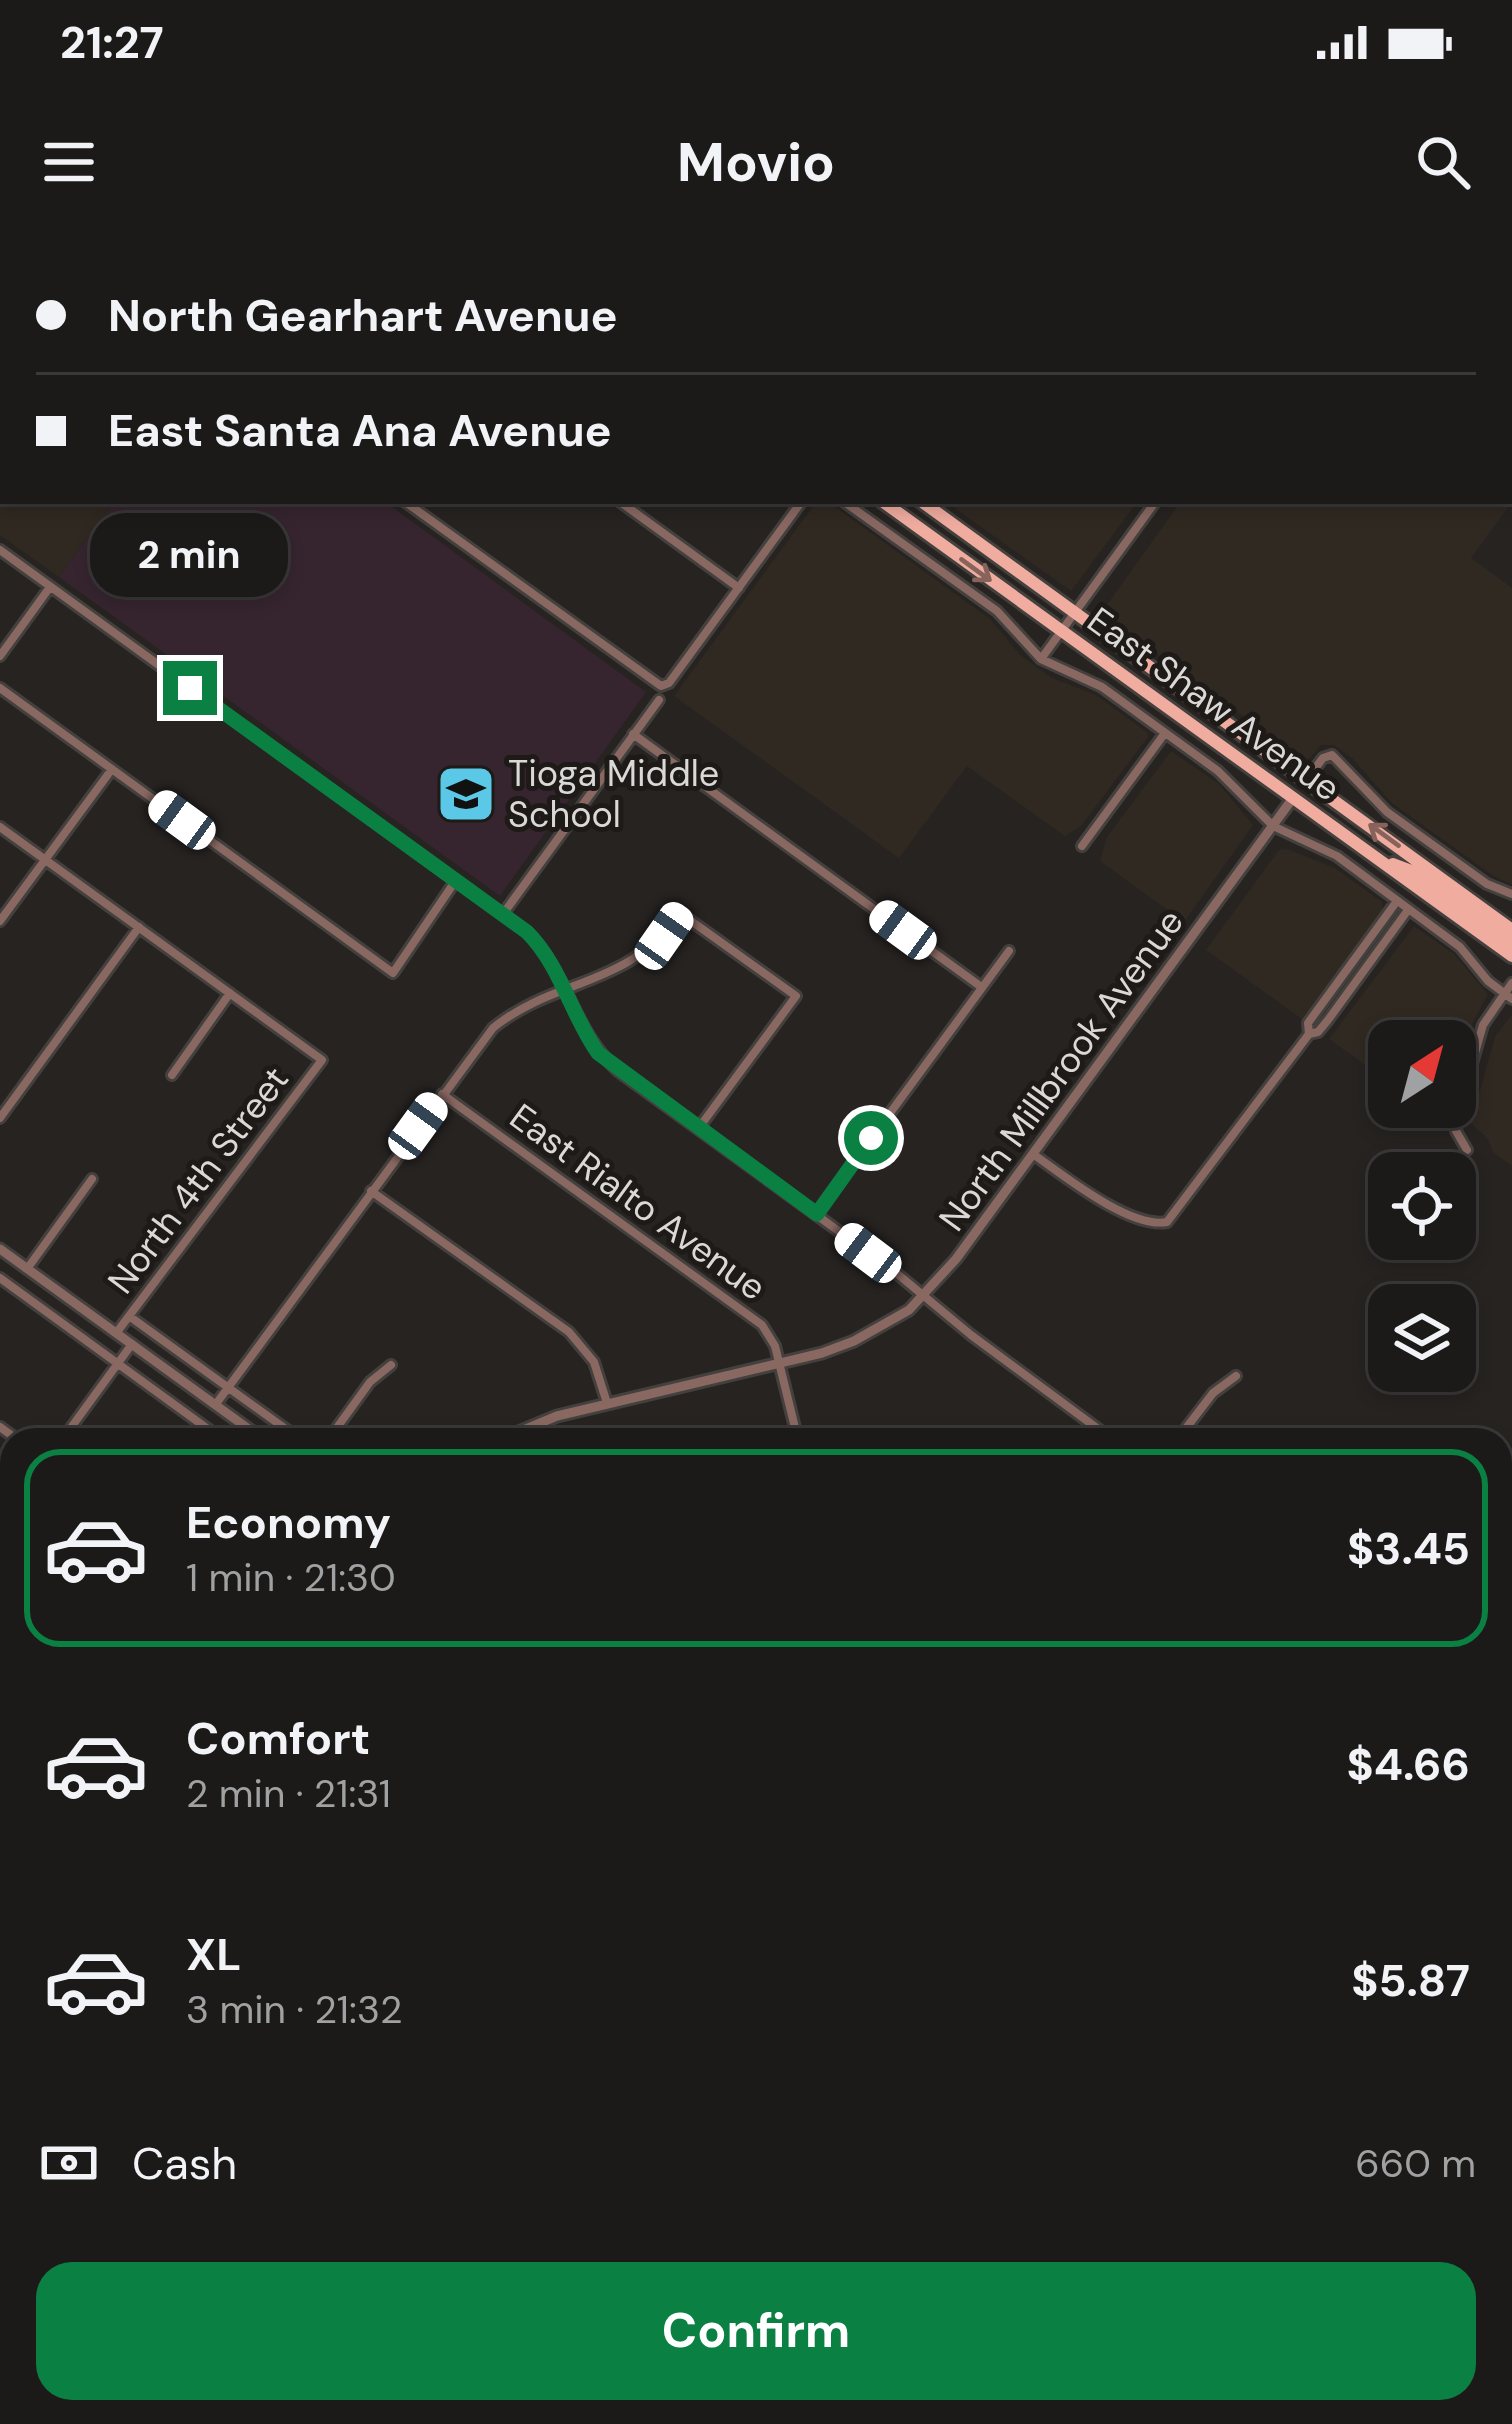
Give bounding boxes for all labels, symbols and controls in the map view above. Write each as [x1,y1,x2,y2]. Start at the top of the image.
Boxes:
text: 21:27 [60,13,164,72]
text: Movio [677,127,835,198]
icon: menu [36,129,102,195]
icon: search [1410,129,1476,195]
text: North Gearhart Avenue [108,286,617,345]
text: East Santa Ana Avenue [108,401,612,460]
callout: 2 min [91,514,289,598]
text: 2 min [137,529,241,580]
one-way arrow [959,556,992,582]
street label: East Shaw Avenue [1078,597,1350,811]
route end [163,661,217,715]
place label: Tioga Middle School [508,750,719,838]
school or university icon: Tioga Middle School [435,763,497,825]
car [142,784,222,856]
one-way arrow [1368,823,1401,849]
car [863,894,943,966]
car [629,896,699,976]
street label: North Millbrook Avenue [928,900,1194,1240]
north arrow [1368,1020,1476,1128]
map controls [1368,1020,1476,1392]
street label: North 4th Street [97,1057,299,1303]
car [382,1086,454,1166]
street label: East Rialto Avenue [501,1093,775,1311]
route start [844,1111,898,1165]
button: locate [1368,1152,1476,1260]
car [828,1217,908,1289]
button: layers [1368,1284,1476,1392]
text: Economy [186,1493,391,1552]
icon: car [42,1494,150,1602]
text: $3.45 [1347,1519,1470,1578]
text: 1 min · 21:30 [186,1552,396,1603]
text: Comfort [186,1709,370,1768]
icon: car [42,1710,150,1818]
text: $4.66 [1347,1735,1470,1794]
text: 2 min · 21:31 [186,1768,391,1819]
text: XL [186,1925,241,1984]
icon: car [42,1926,150,2034]
text: $5.87 [1351,1951,1470,2010]
text: 3 min · 21:32 [186,1984,402,2035]
icon: cash [36,2130,102,2196]
text: Cash [132,2134,237,2193]
text: 660 m [1355,2138,1476,2189]
button: Confirm [36,2262,1476,2400]

